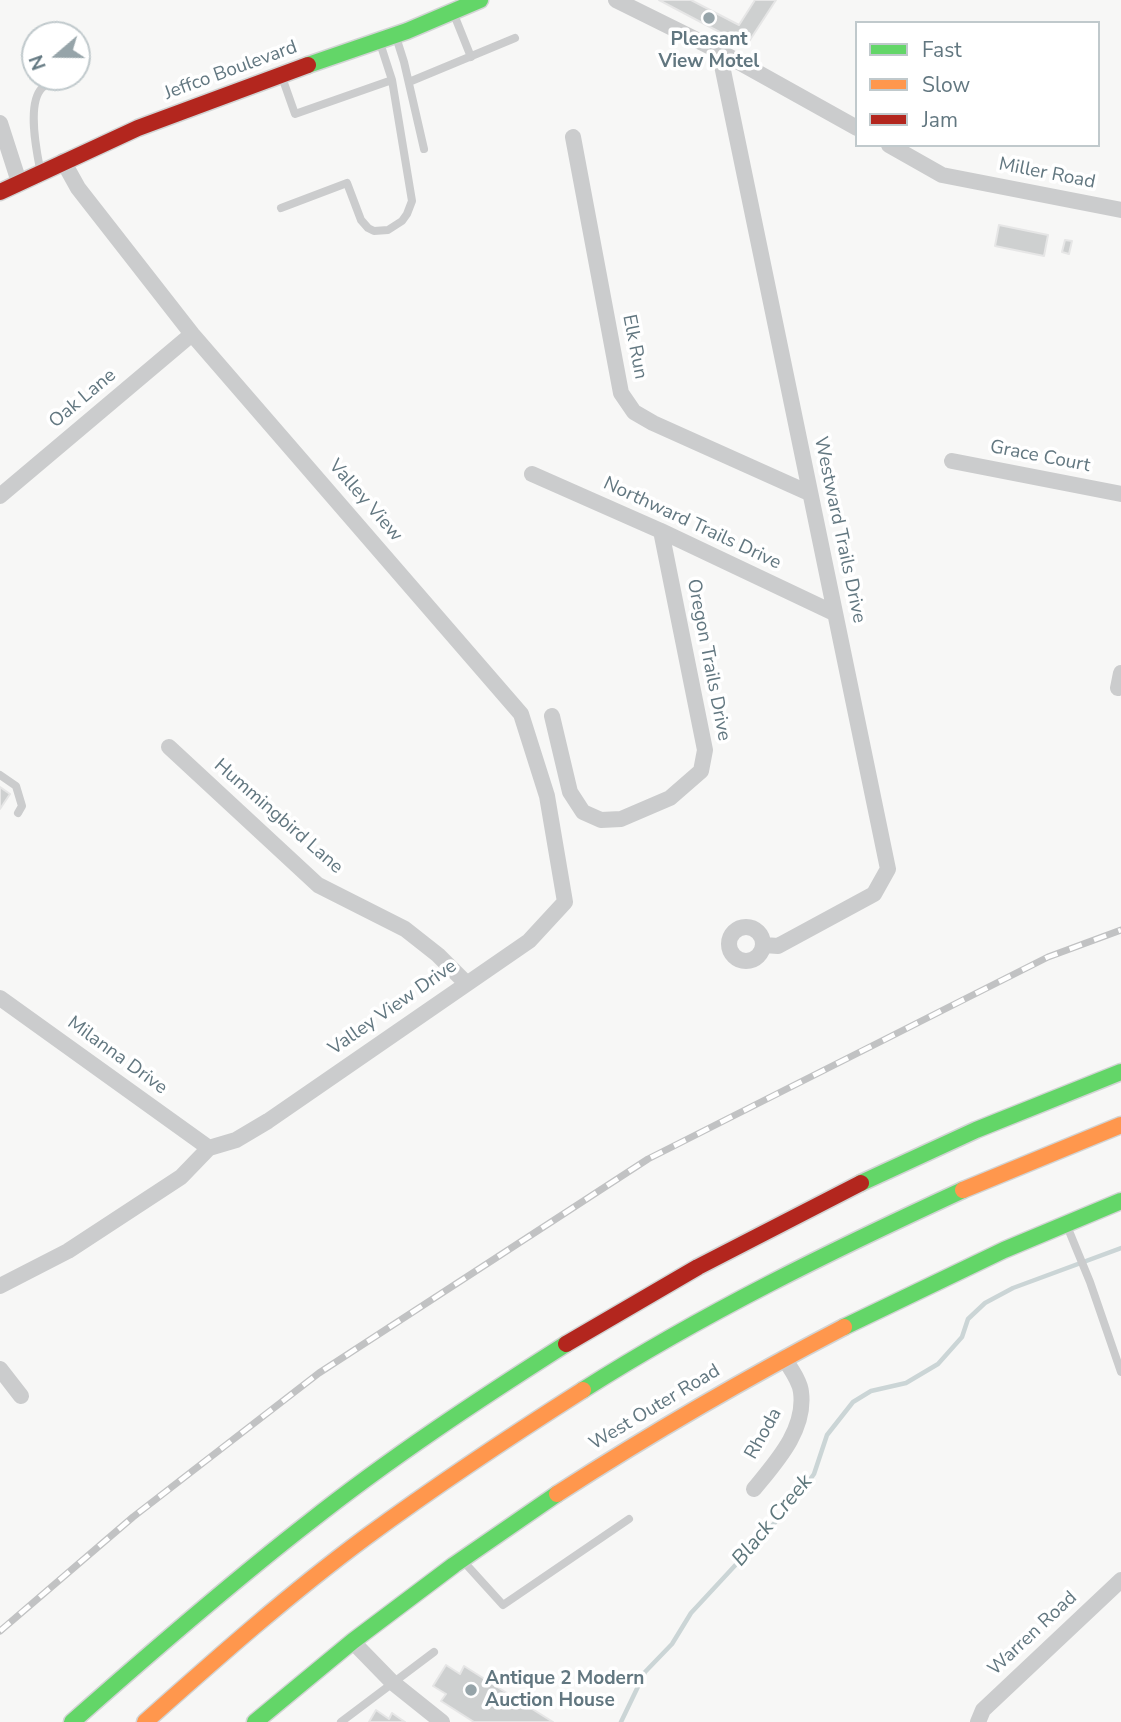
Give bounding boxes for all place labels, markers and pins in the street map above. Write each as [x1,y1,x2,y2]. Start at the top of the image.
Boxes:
marker: Pleasant View Motel [701,10,717,26]
place label: Pleasant View Motel [659,29,759,73]
place label: Antique 2 Modern Auction House [485,1668,644,1712]
marker: Antique 2 Modern Auction House [463,1682,479,1698]

